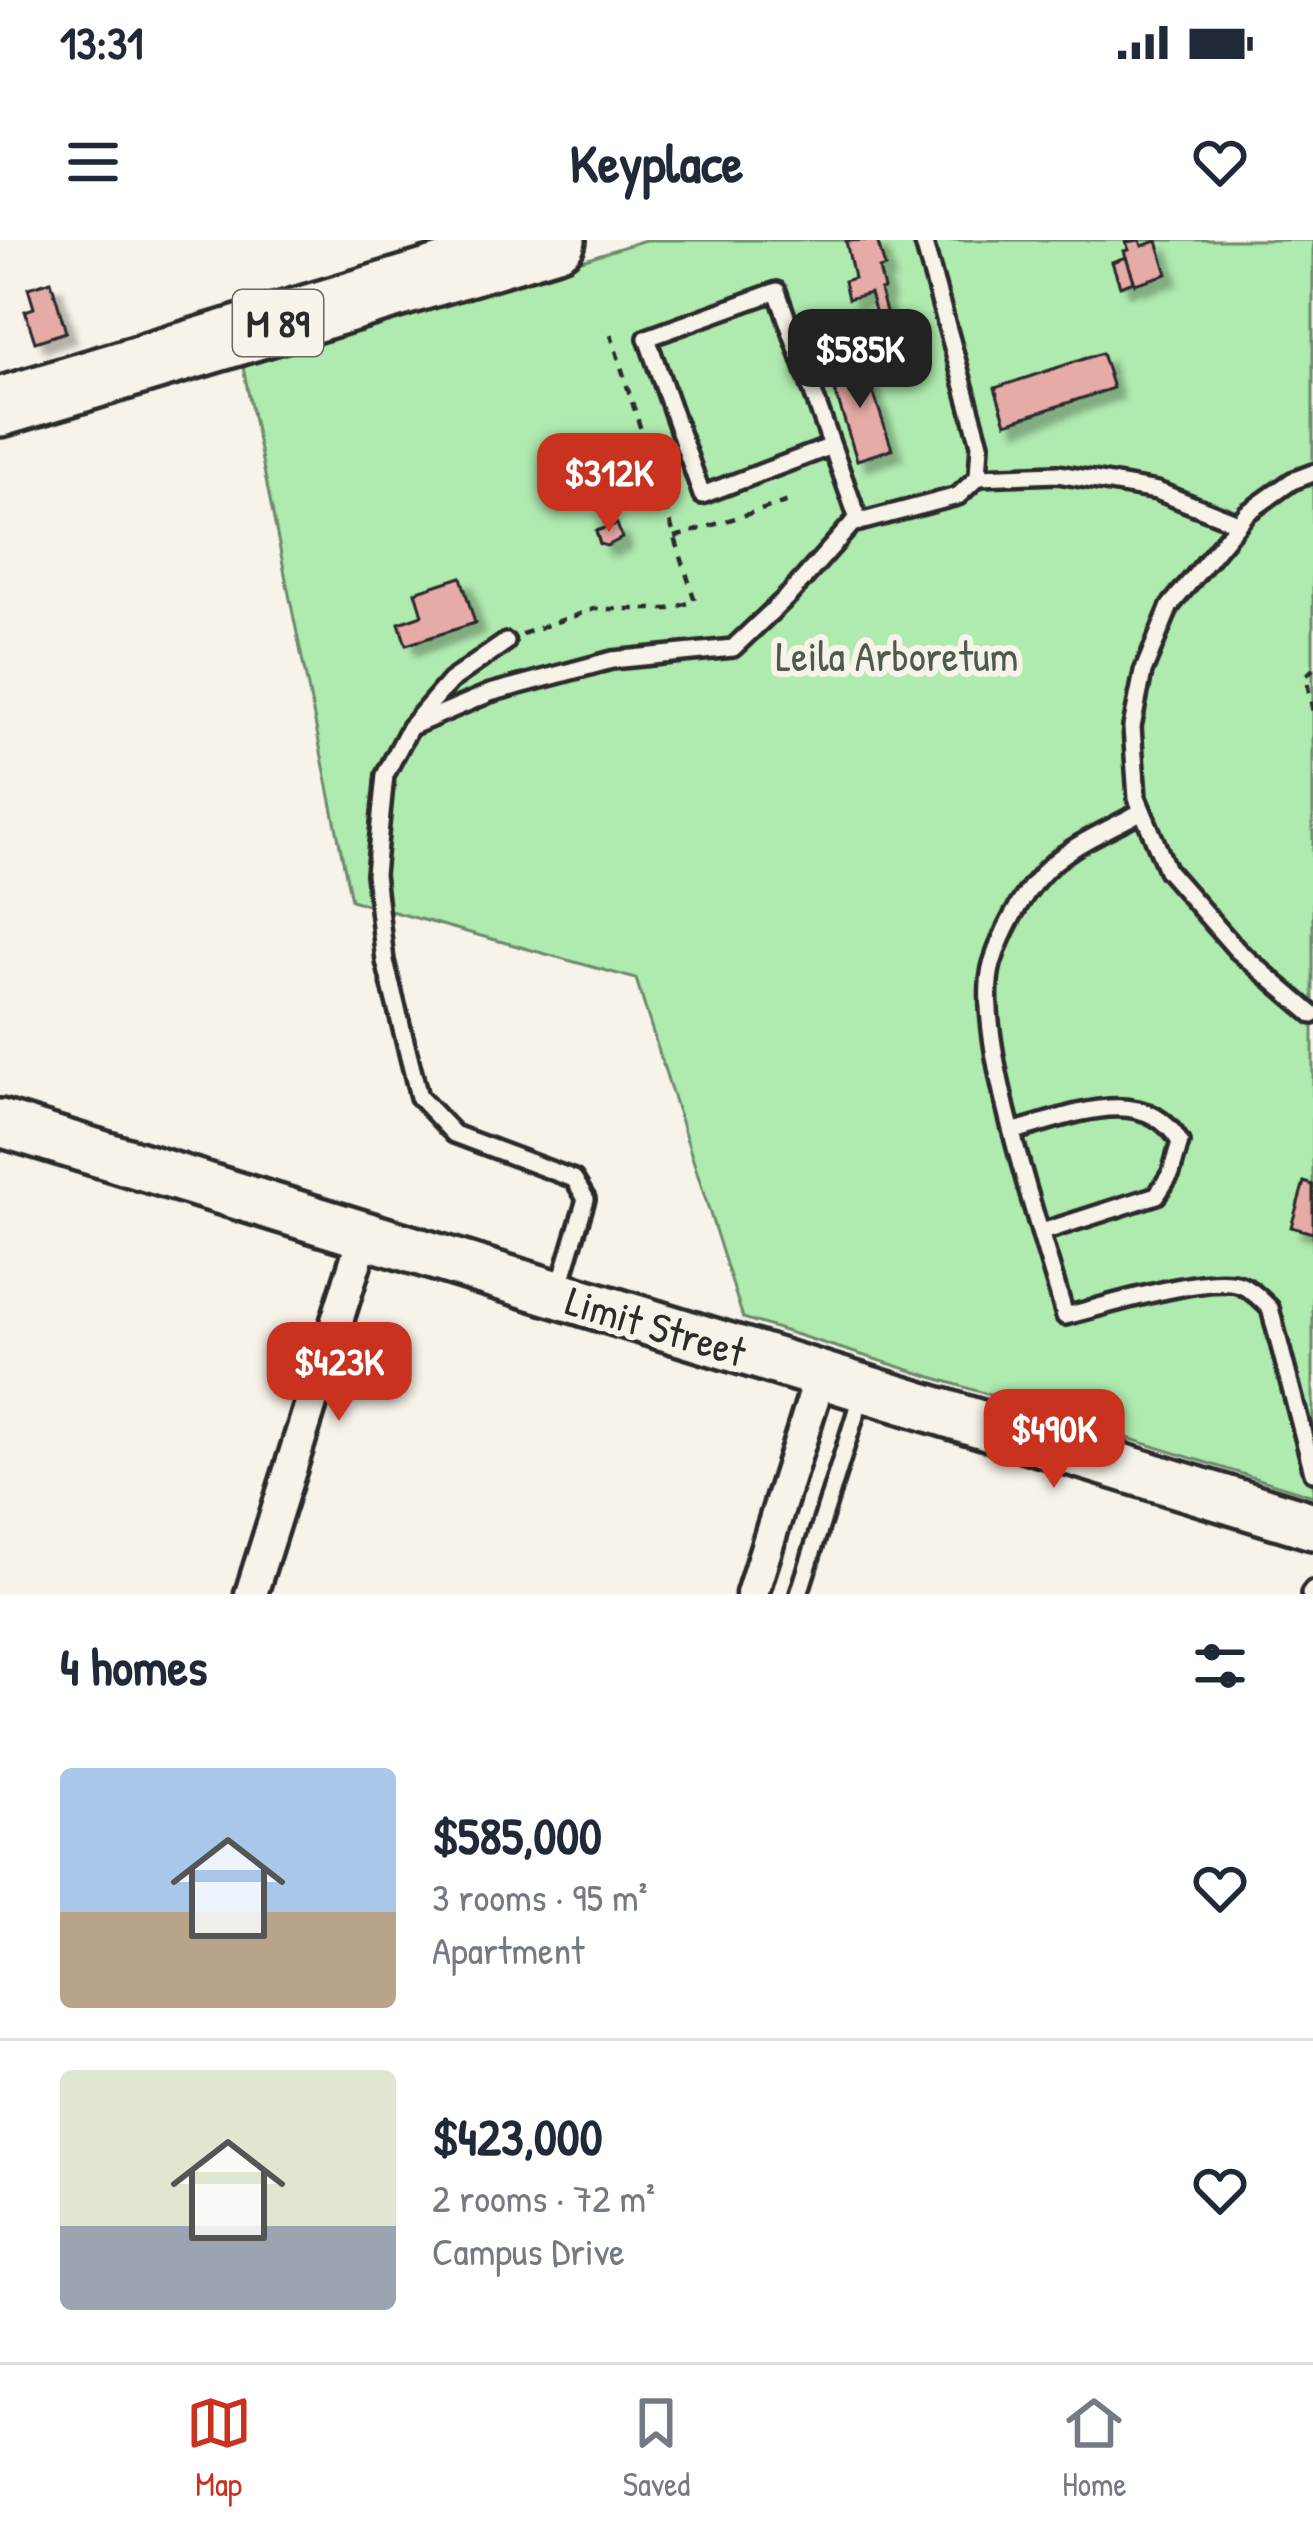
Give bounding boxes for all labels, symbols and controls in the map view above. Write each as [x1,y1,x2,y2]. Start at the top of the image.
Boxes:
text: 13:31 [60,12,143,73]
text: Keyplace [570,126,743,199]
icon: menu [60,129,126,195]
icon: heart [1187,129,1253,195]
road number: M 89 [233,290,323,356]
pin: $585K [776,309,944,411]
text: $585K [815,321,905,374]
pin: $312K [525,433,693,535]
text: $312K [564,445,654,498]
park label: Leila Arboretum [776,627,1018,684]
street label: Limit Street [559,1271,753,1380]
pin: $423K [255,1322,423,1424]
text: $423K [294,1334,384,1387]
pin: $490K [970,1389,1138,1491]
text: $490K [1011,1401,1097,1454]
text: 4 homes [60,1632,207,1701]
icon: filters [1187,1633,1253,1699]
text: $585,000 [432,1801,602,1870]
icon: home [156,1816,300,1960]
icon: heart [1187,1855,1253,1921]
text: 3 rooms · 95 m² [432,1870,647,1923]
text: Apartment [432,1923,585,1976]
text: $423,000 [432,2102,603,2171]
icon: home [156,2118,300,2262]
icon: heart [1187,2157,1253,2223]
text: 2 rooms · 72 m² [432,2171,655,2224]
text: Campus Drive [432,2224,625,2277]
tab: Map [186,2390,252,2506]
tab: Saved [623,2390,690,2506]
tab: Home [1061,2390,1127,2506]

